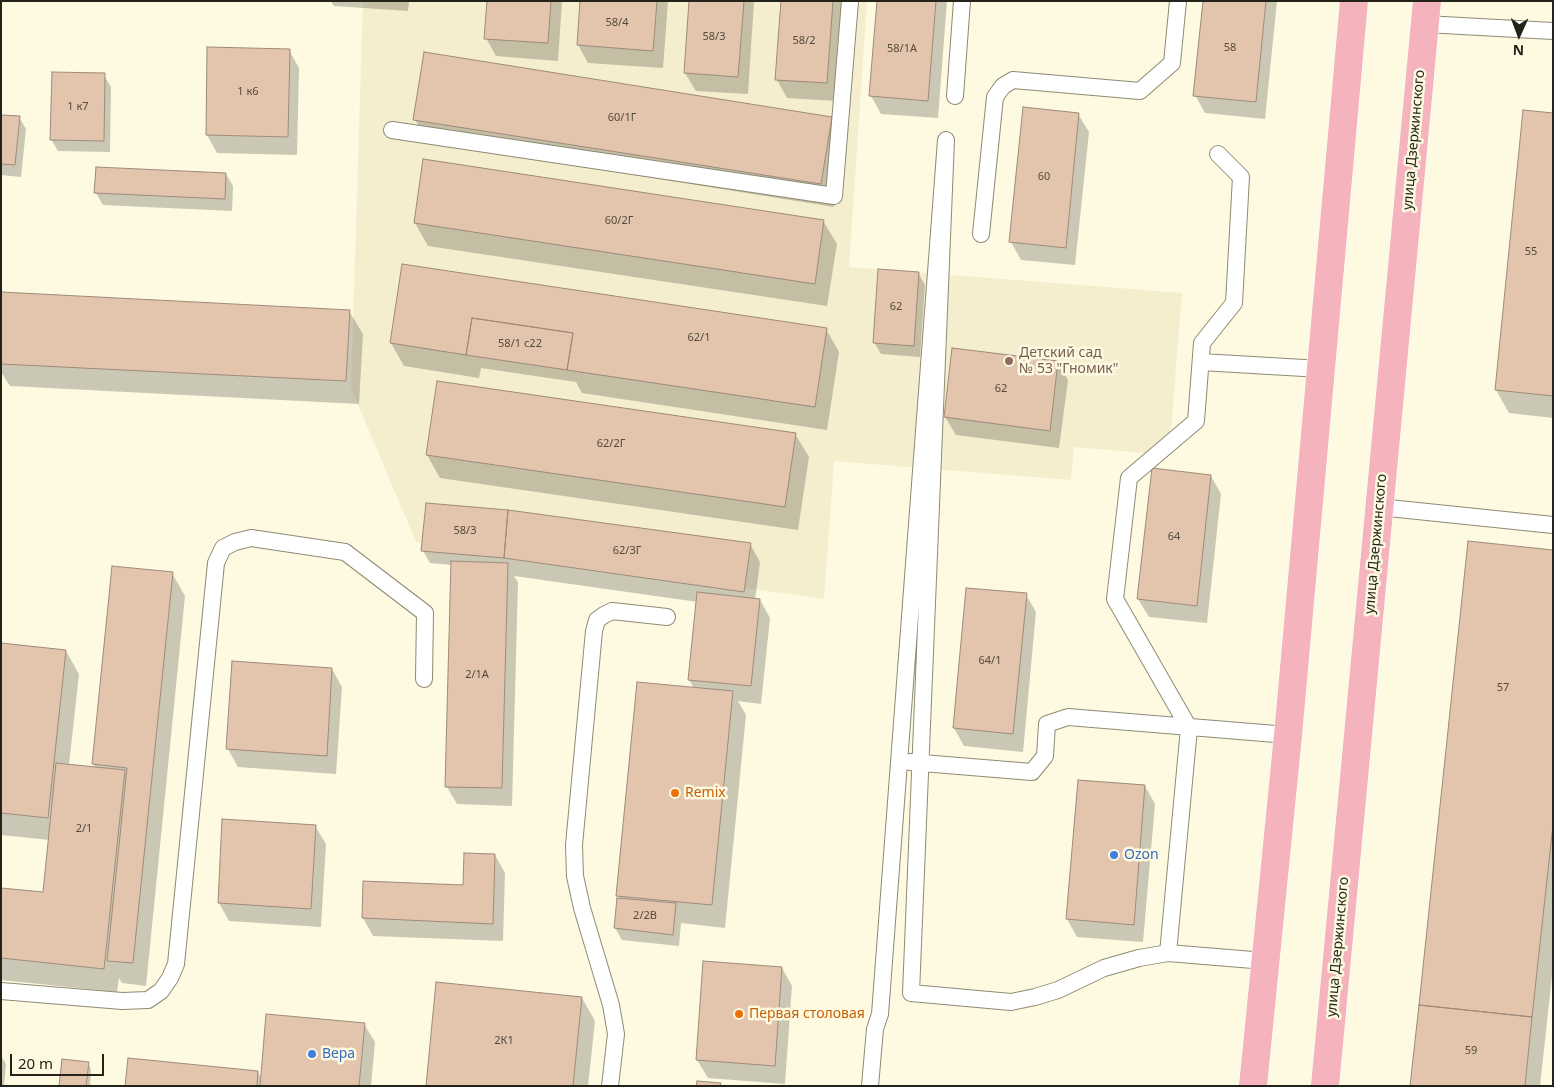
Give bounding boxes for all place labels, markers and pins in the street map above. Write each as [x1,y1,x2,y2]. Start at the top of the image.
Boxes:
place label: Детский сад № 53 "Гномик" [1019,345,1118,378]
marker: Детский сад № 53 "Гномик" [1003,355,1015,367]
place label: Remix [685,785,726,801]
marker: Remix [669,787,681,799]
place label: Ozon [1124,847,1159,863]
marker: Ozon [1108,849,1120,861]
place label: Первая столовая [749,1006,865,1022]
marker: Первая столовая [733,1008,745,1020]
place label: Вера [322,1046,355,1062]
marker: Вера [306,1048,318,1060]

